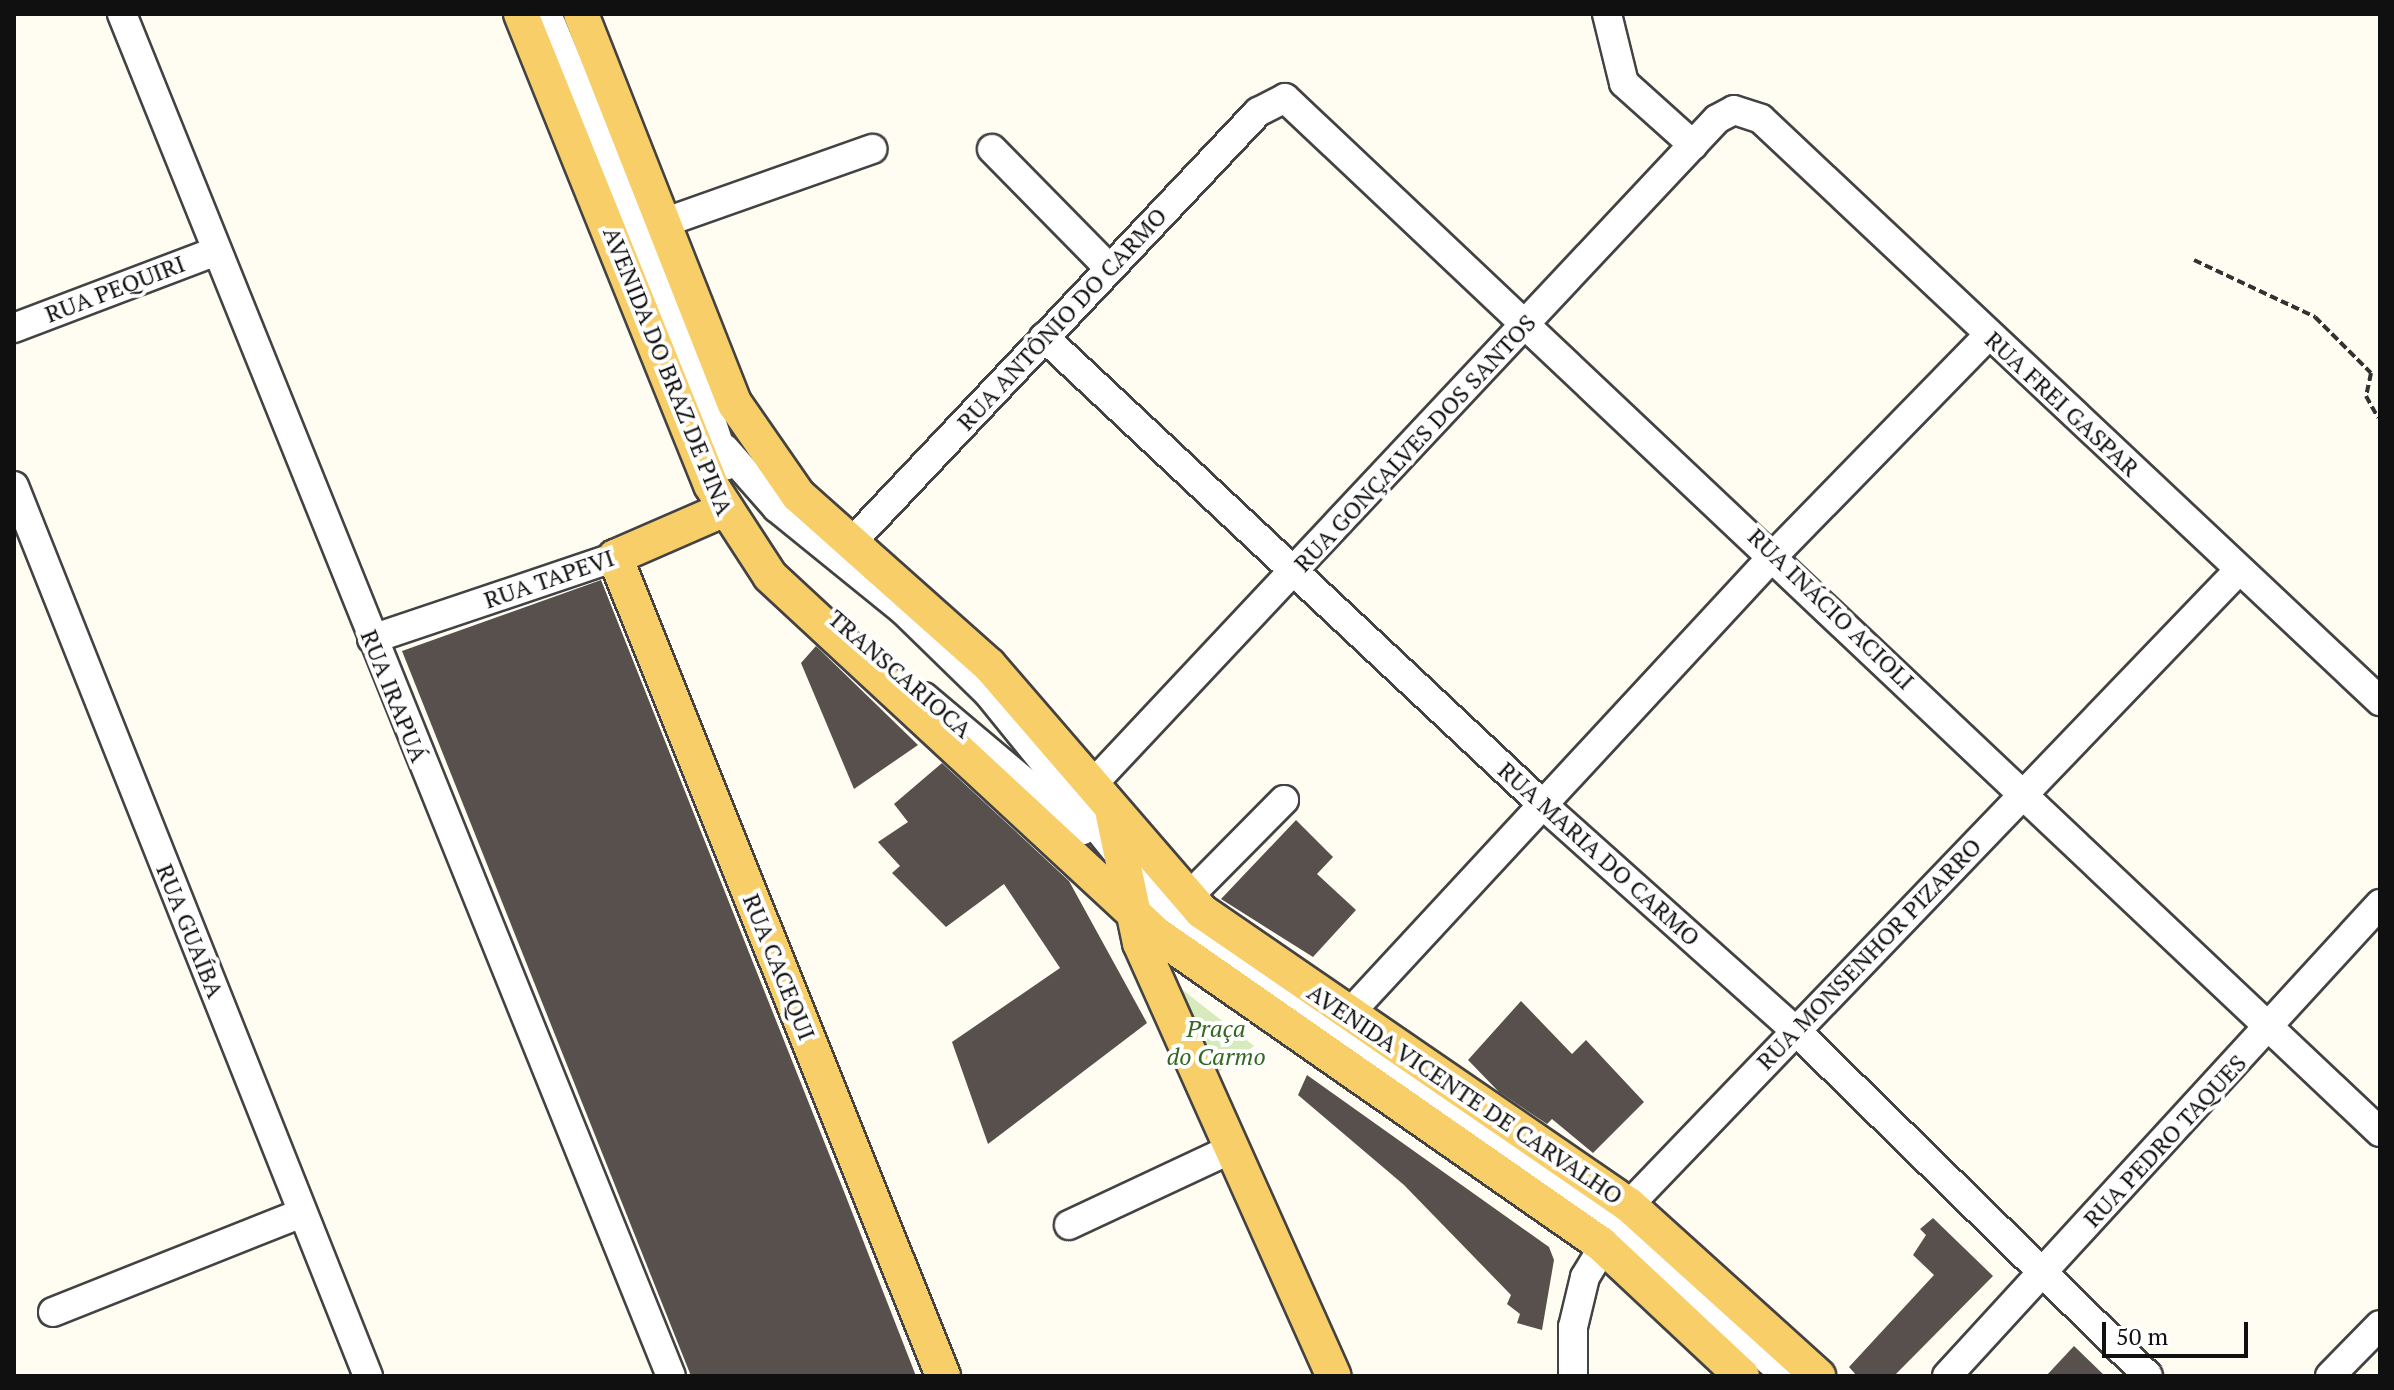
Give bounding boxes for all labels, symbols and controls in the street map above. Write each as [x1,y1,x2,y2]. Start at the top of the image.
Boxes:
street label: RUA ANTÔNIO DO CARMO [951,201,1173,437]
street label: AVENIDA DO BRAZ DE PINA [597,222,739,520]
street label: RUA PEQUIRI [41,249,189,329]
street label: RUA GONÇALVES DOS SANTOS [1288,308,1542,578]
street label: RUA FREI GASPAR [1979,325,2145,483]
street label: RUA INÁCIO ACIOLI [1742,522,1920,696]
street label: RUA TAPEVI [480,543,618,615]
street label: TRANSCARIOCA [822,604,978,744]
street label: RUA IRAPUÁ [354,625,434,767]
street label: RUA MARIA DO CARMO [1492,755,1706,953]
street label: RUA MONSENHOR PIZARRO [1750,832,1988,1076]
street label: RUA GUAÍBA [150,860,230,1002]
street label: RUA CACEQUI [737,890,821,1044]
street label: AVENIDA VICENTE DE CARVALHO [1301,977,1629,1211]
park label: Praça do Carmo [1166,1015,1266,1071]
street label: RUA PEDRO TAQUES [2077,1049,2253,1233]
scale bar [2106,1306,2252,1356]
text: 50 m [2116,1320,2168,1352]

